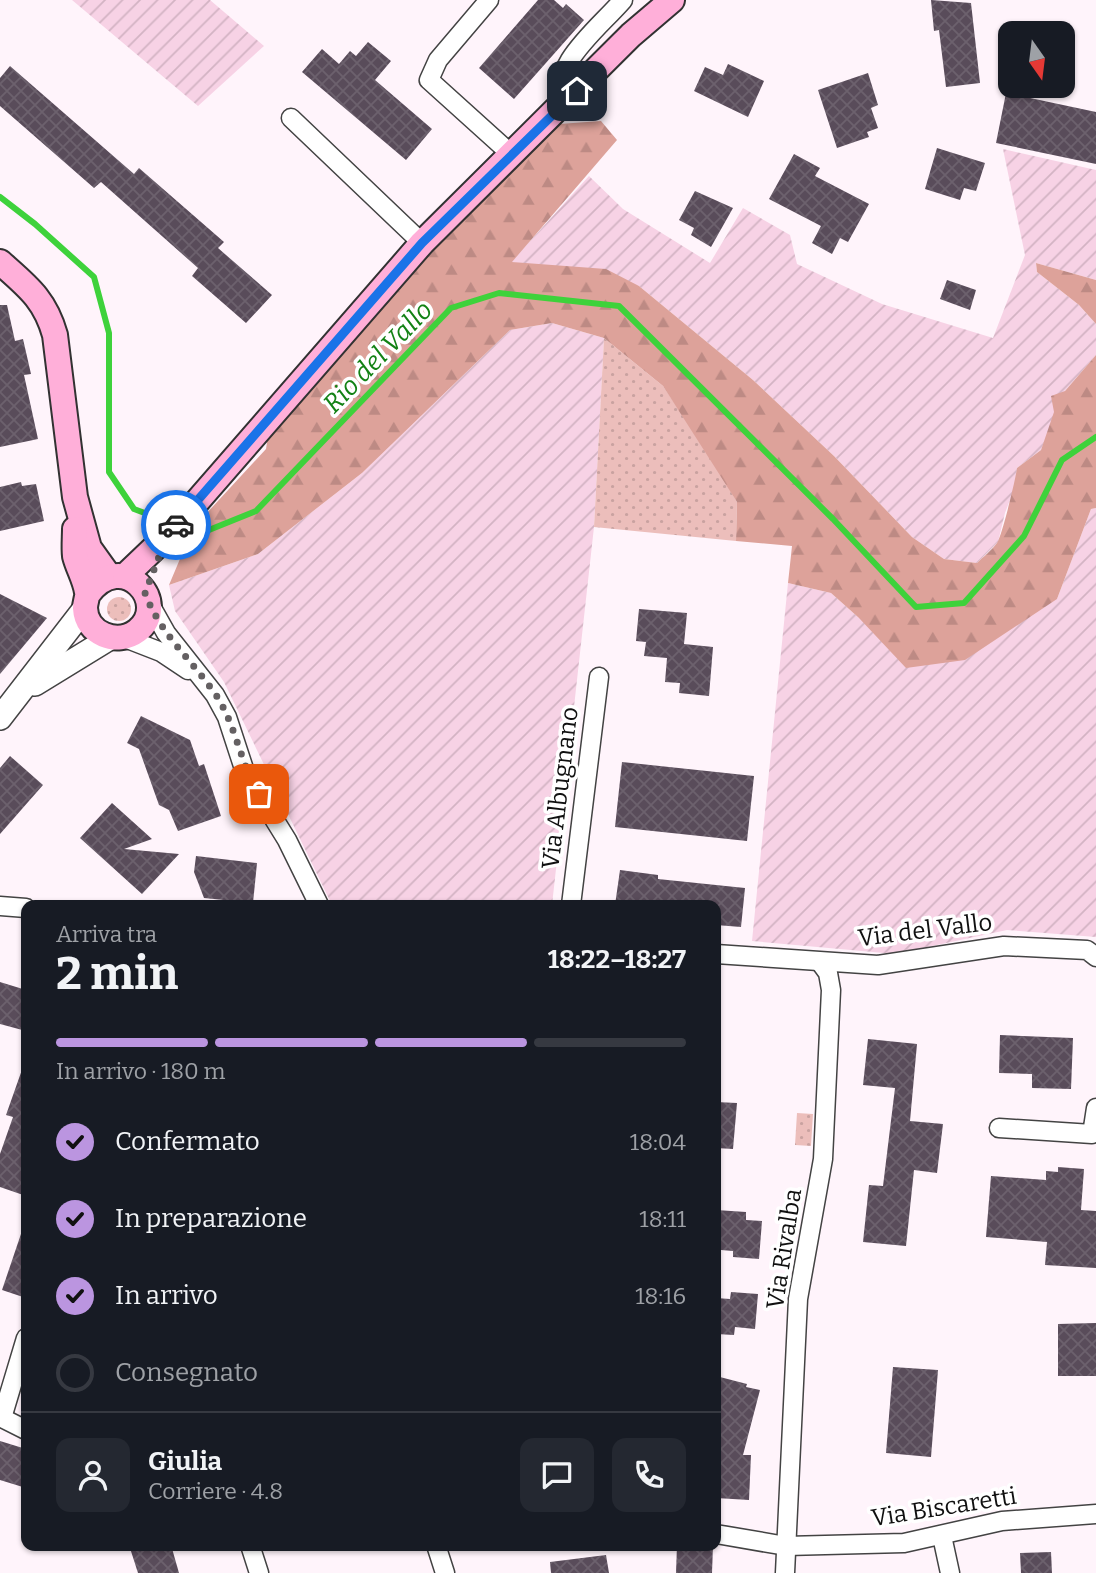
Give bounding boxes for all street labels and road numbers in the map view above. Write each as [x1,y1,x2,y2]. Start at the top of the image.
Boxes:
street label: Via Albugnano [536,705,584,871]
street label: Via del Vallo [856,908,994,952]
street label: Via Rivalba [761,1187,807,1311]
street label: Via Biscaretti [869,1482,1019,1532]

